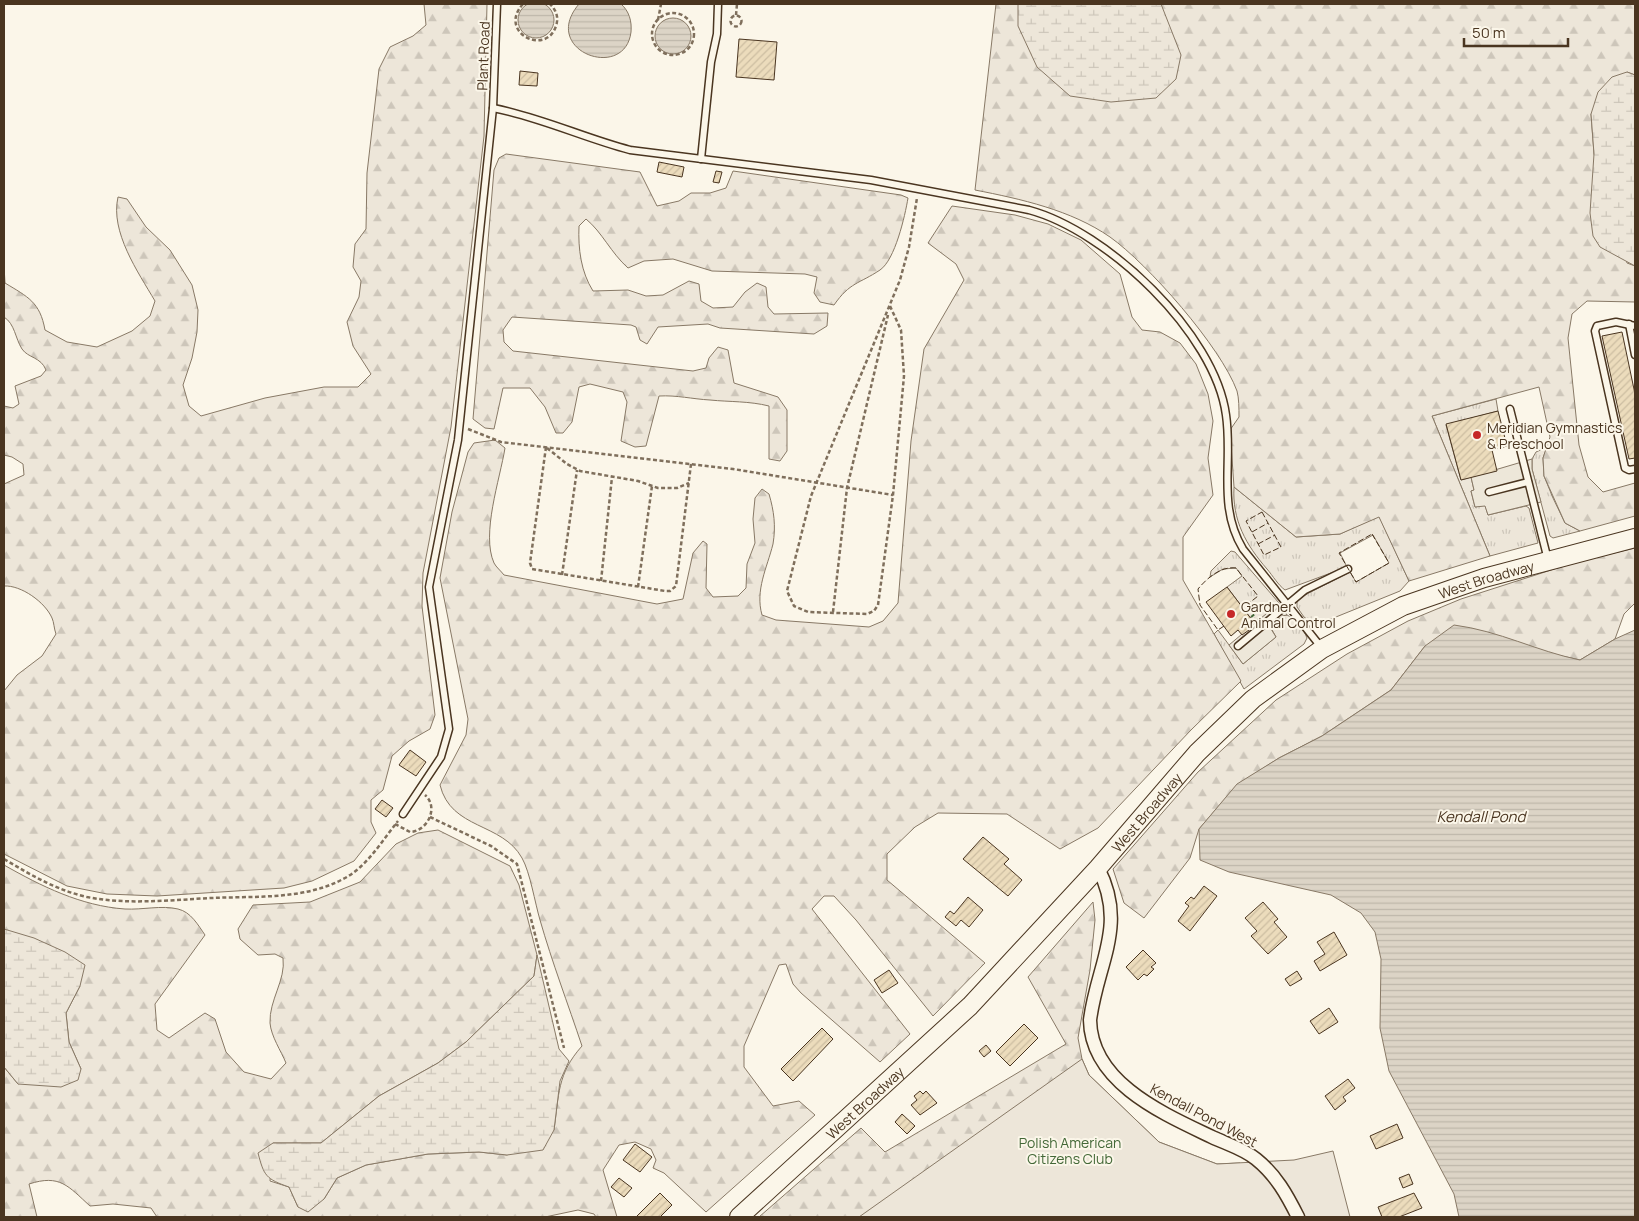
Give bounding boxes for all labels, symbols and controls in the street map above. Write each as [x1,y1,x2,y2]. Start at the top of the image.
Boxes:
scale bar [1464,15,1568,47]
street label: Plant Road [472,21,494,91]
text: 50 m [1472,22,1506,43]
place label: Meridian Gymnastics & Preschool [1487,418,1622,453]
marker: Meridian Gymnastics & Preschool [1471,429,1483,441]
street label: West Broadway [1436,556,1537,603]
place label: Gardner Animal Control [1241,597,1336,632]
marker: Gardner Animal Control [1225,608,1237,620]
street label: West Broadway [1107,768,1186,856]
water label: Kendall Pond [1437,806,1527,827]
street label: West Broadway [821,1061,908,1143]
street label: Kendall Pond West [1147,1079,1261,1151]
park label: Polish American Citizens Club [1019,1133,1121,1168]

